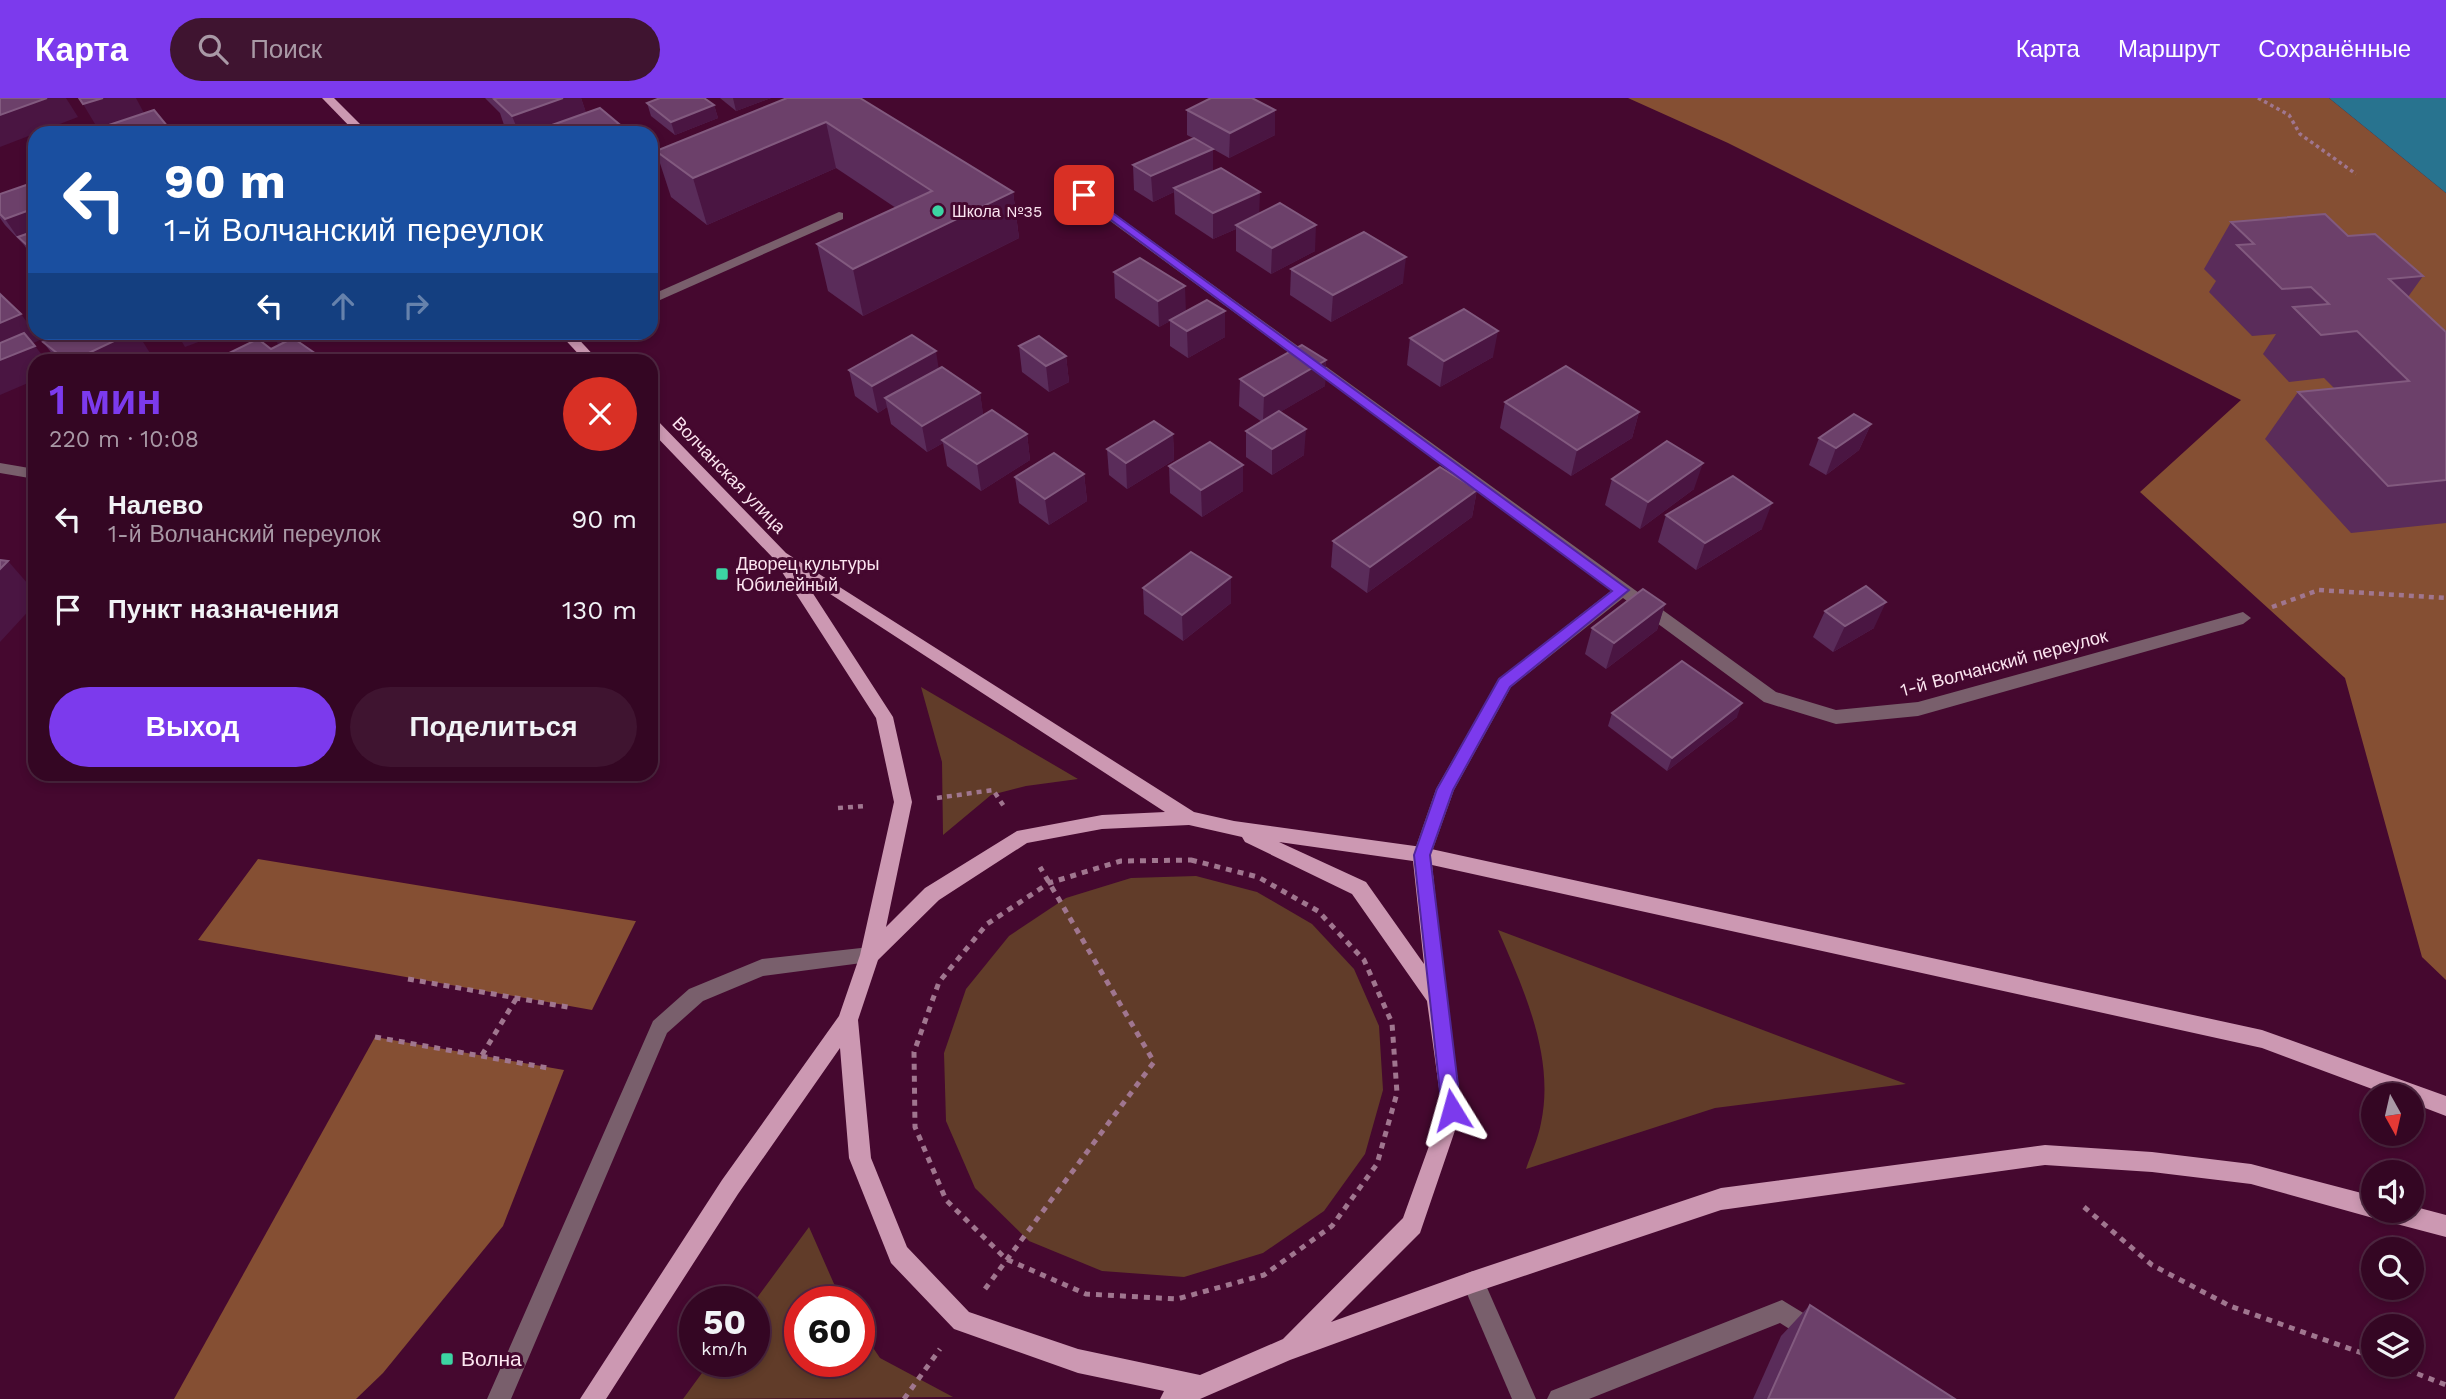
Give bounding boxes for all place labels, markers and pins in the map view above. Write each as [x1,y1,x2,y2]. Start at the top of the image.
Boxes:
pin [1054,165,1114,225]
place label: Школа №35 [952,202,1042,221]
marker: Школа №35 [930,203,946,219]
place label: Дворец культуры Юбилейный [736,553,879,595]
marker: Дворец культуры Юбилейный [714,566,730,582]
place label: Волна [461,1346,522,1371]
marker: Волна [439,1351,455,1367]

